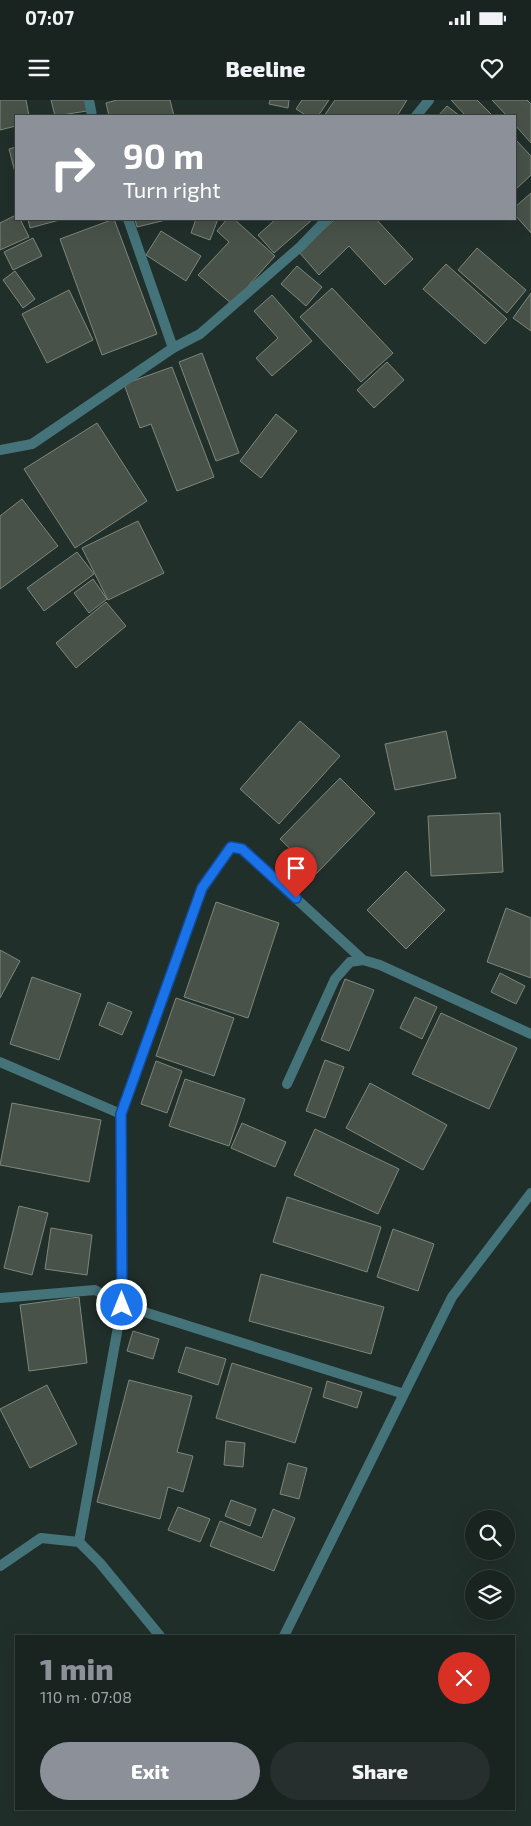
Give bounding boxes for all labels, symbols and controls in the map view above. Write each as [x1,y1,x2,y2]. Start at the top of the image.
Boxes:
text: 07:07 [25,6,74,29]
icon: menu [25,54,53,82]
icon: heart [478,54,506,82]
text: Beeline [226,55,305,81]
text: 90 m [123,134,204,176]
icon: right [40,135,105,200]
text: Turn right [123,176,221,202]
pin [275,847,317,898]
icon: arrive [282,854,310,882]
position arrow [95,1278,147,1330]
map controls [465,1510,515,1620]
button: search [465,1510,515,1560]
button: layers [465,1570,515,1620]
text: 1 min [40,1650,114,1686]
button: close [438,1652,490,1704]
text: 110 m · 07:08 [40,1687,132,1706]
button: Exit [40,1742,260,1800]
button: Share [270,1742,490,1800]

